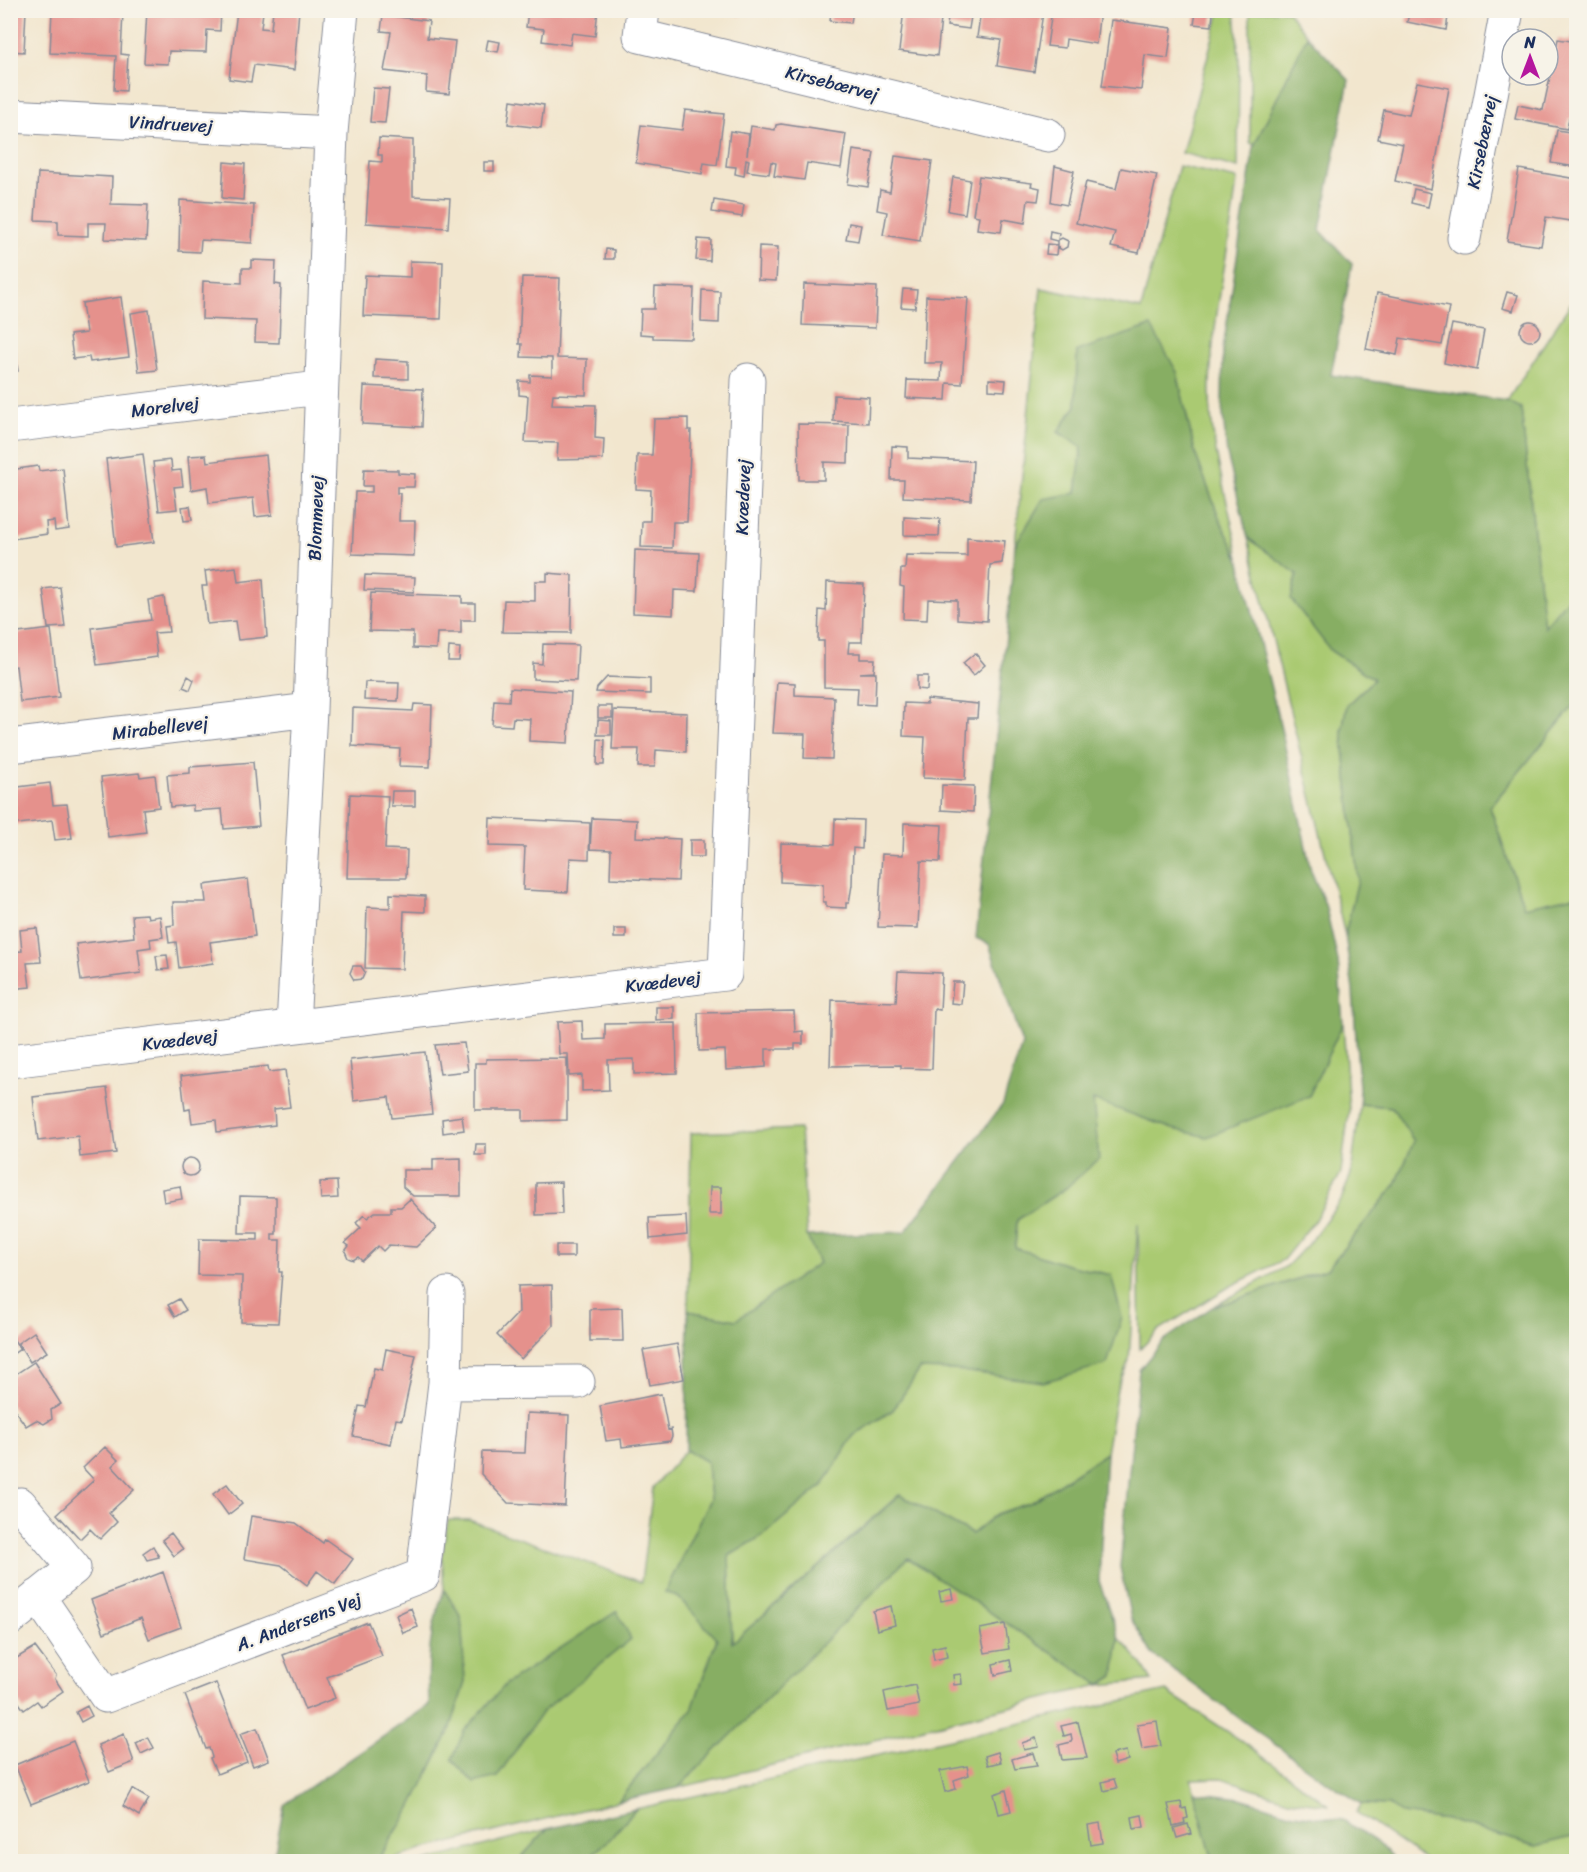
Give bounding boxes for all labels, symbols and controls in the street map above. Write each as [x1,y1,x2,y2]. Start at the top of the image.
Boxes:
north arrow [1500,27,1560,87]
text: N [1523,28,1536,57]
street label: Kirsebærvej [782,56,883,110]
street label: Kirsebærvej [1457,92,1507,192]
street label: Vindruevej [128,106,214,142]
street label: Morelvej [129,387,201,427]
street label: Kvædevej [726,458,760,536]
street label: Blommevej [299,475,333,561]
street label: Mirabellevej [110,706,211,750]
street label: Kvædevej [623,961,703,1003]
street label: Kvædevej [140,1019,220,1061]
street label: A. Andersens Vej [230,1583,367,1661]

